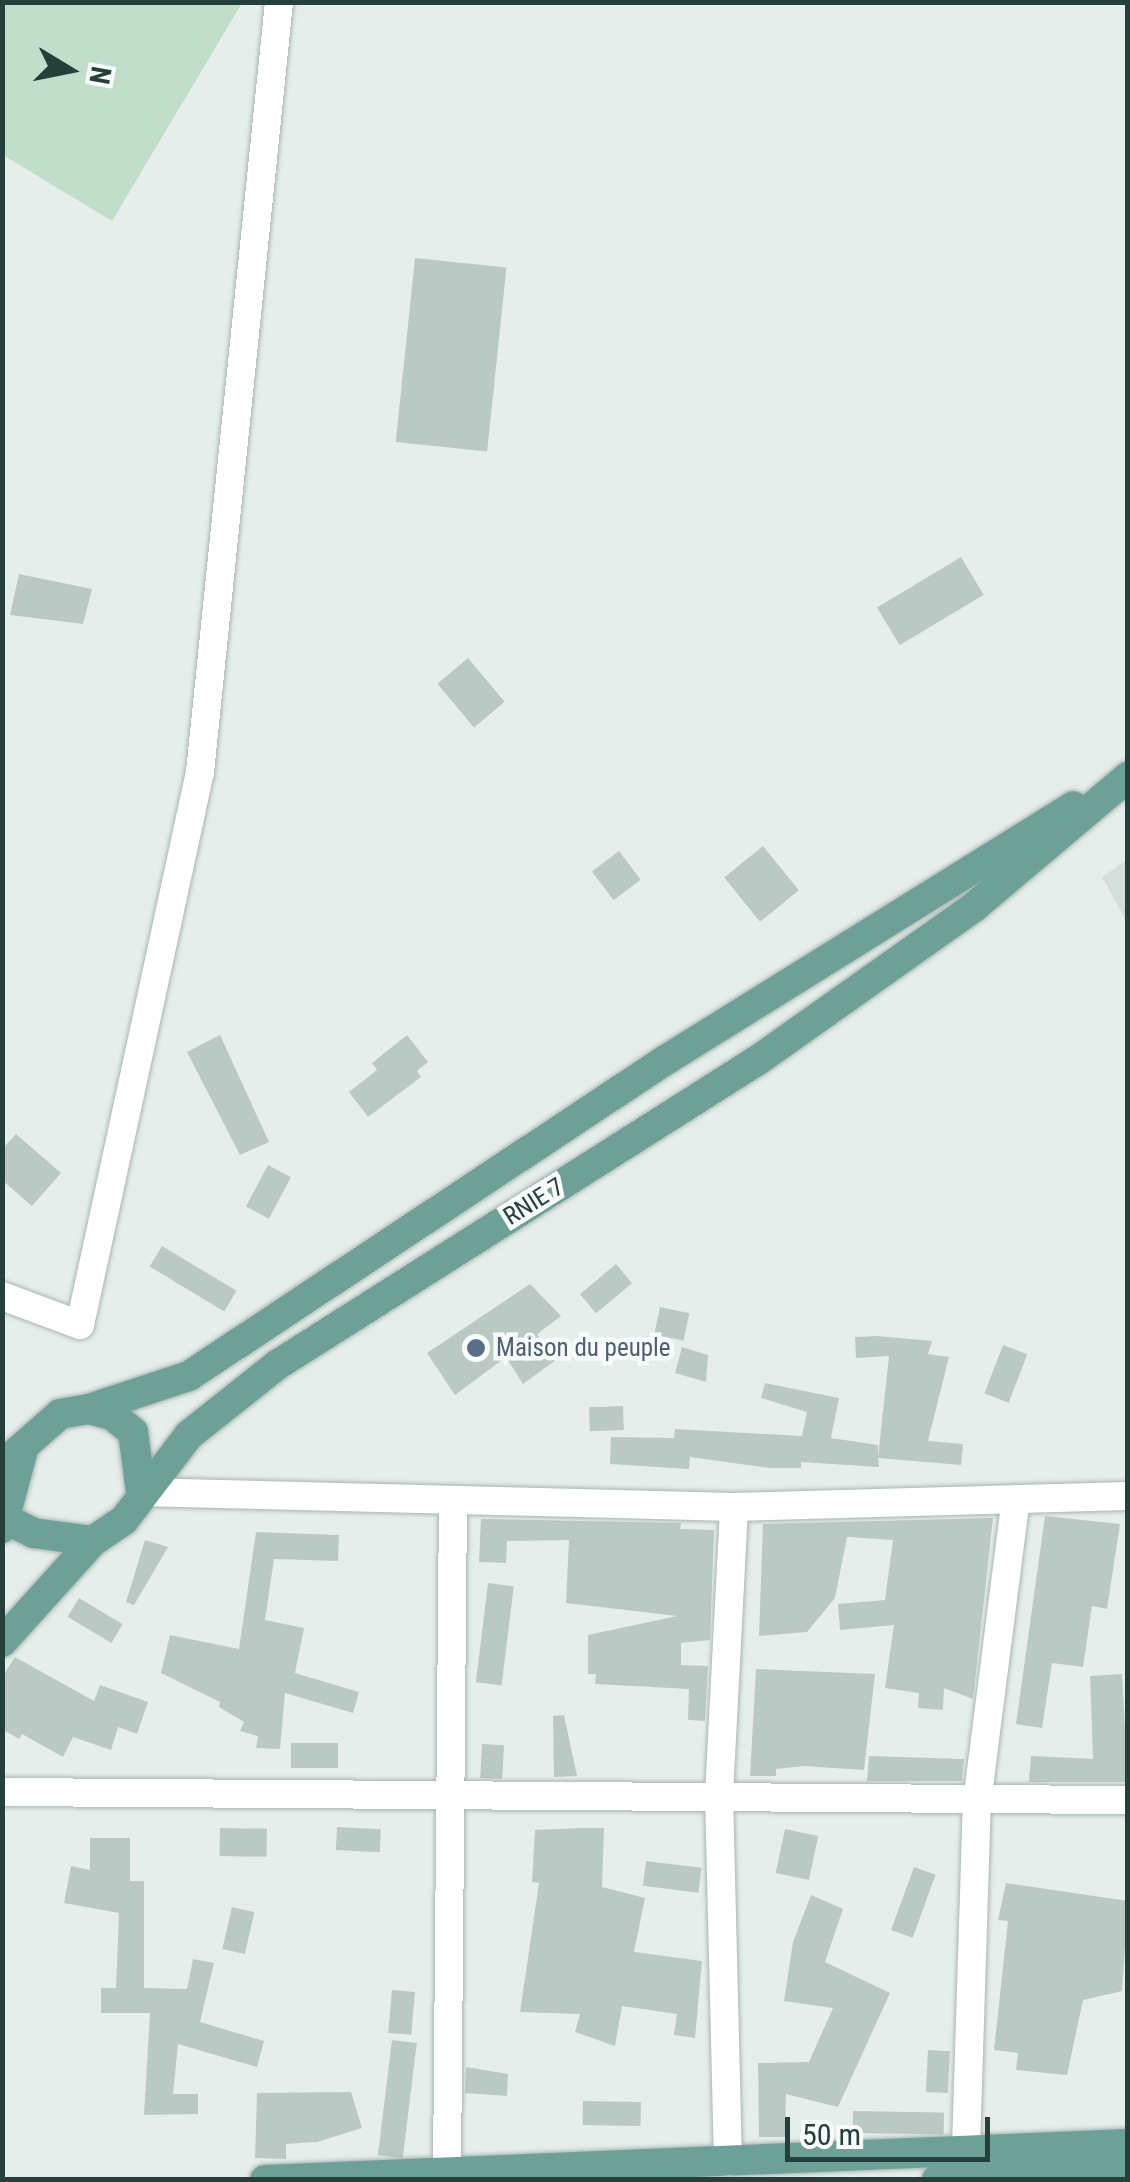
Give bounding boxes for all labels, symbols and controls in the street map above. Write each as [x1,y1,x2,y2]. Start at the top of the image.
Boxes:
north arrow [20,20,120,120]
text: N [82,64,118,87]
street label: RNIE 7 [498,1172,570,1232]
place label: Maison du peuple [496,1333,671,1363]
marker: Maison du peuple [465,1337,487,1359]
scale bar [790,2097,995,2159]
text: 50 m [802,2117,861,2152]

